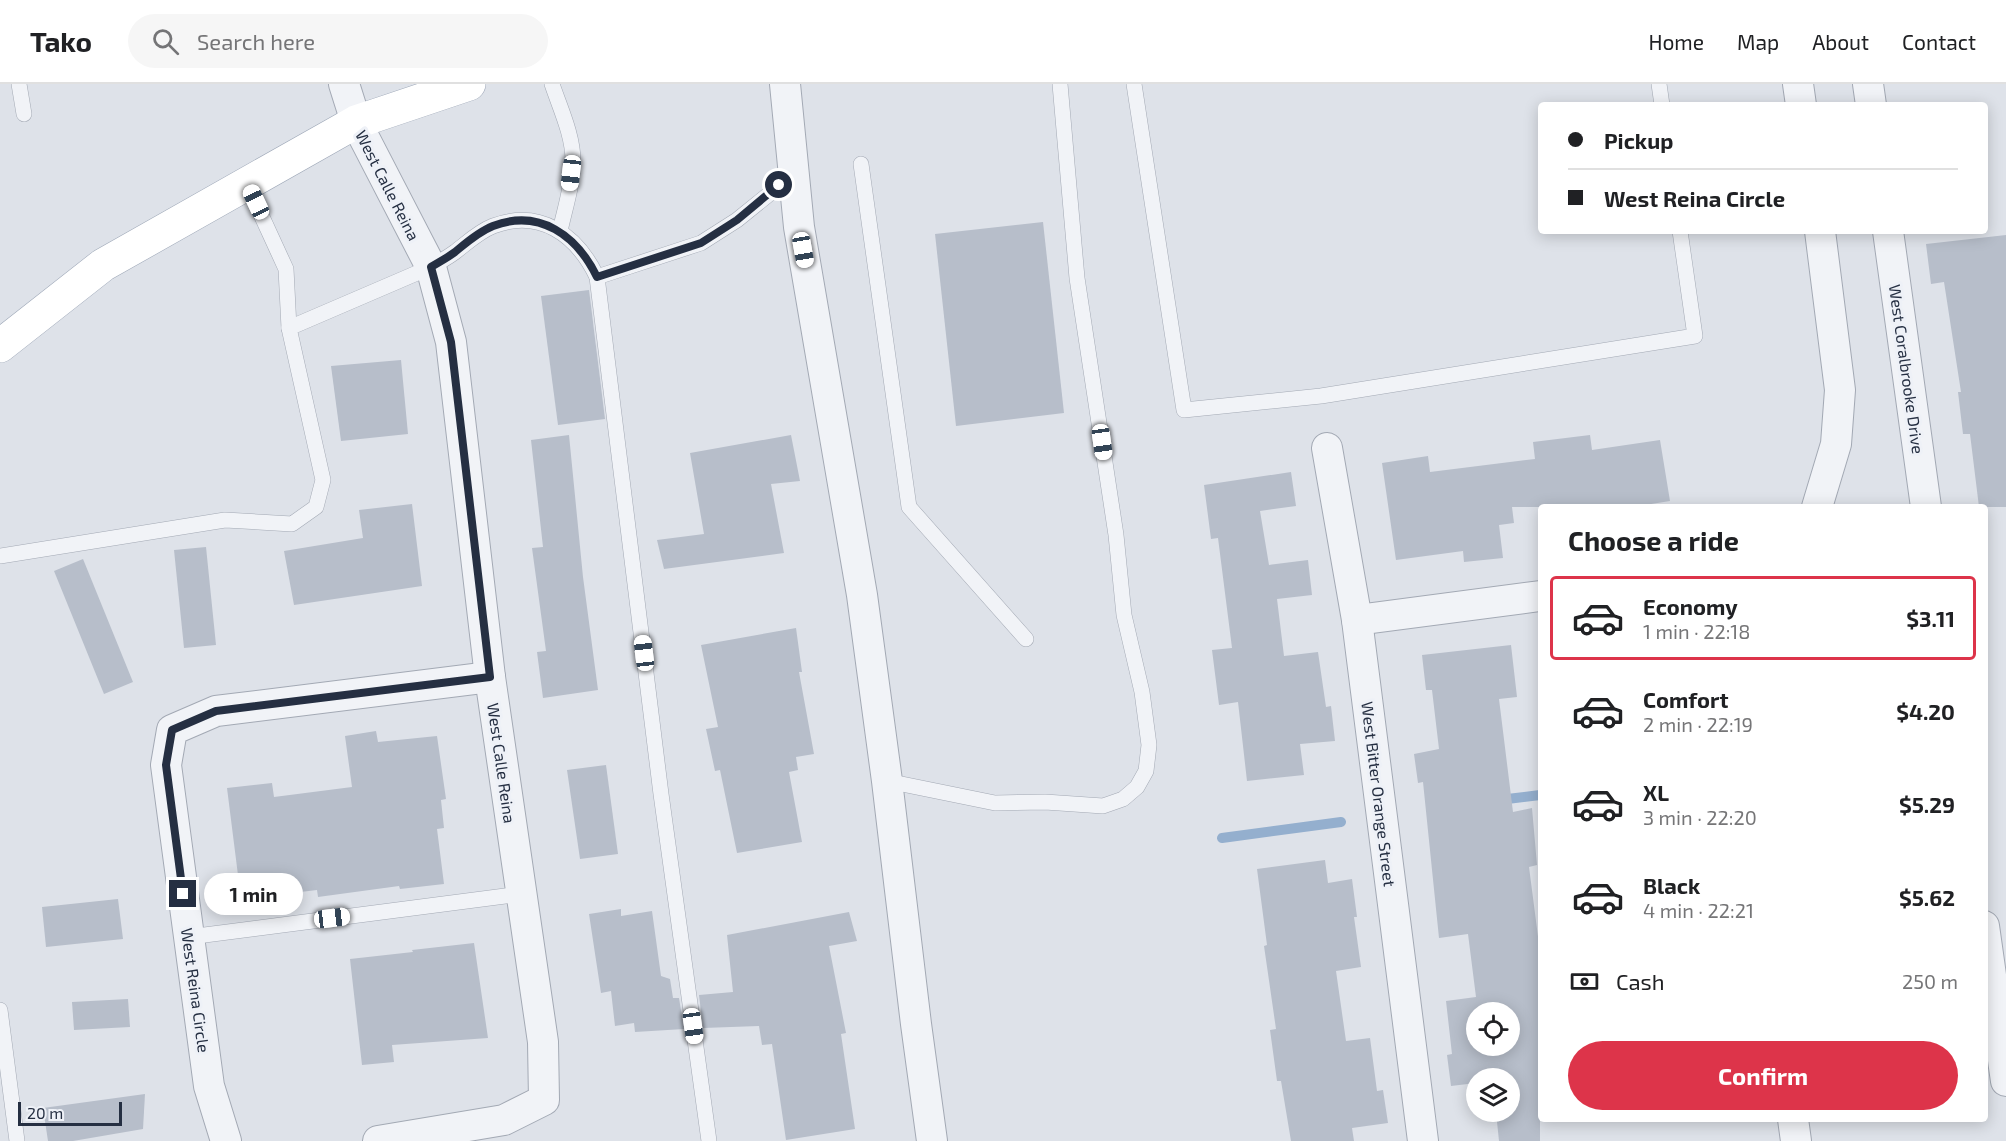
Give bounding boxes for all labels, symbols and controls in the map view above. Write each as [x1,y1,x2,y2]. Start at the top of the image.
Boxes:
search box [128,14,548,68]
text: Tako [30,24,92,58]
icon: search [149,25,182,58]
text: Search here [197,28,315,54]
text: Home [1648,29,1704,54]
text: Map [1737,29,1779,54]
text: About [1812,29,1869,54]
text: Contact [1902,29,1976,54]
street label: West Calle Reina [352,127,424,243]
text: Pickup [1604,127,1673,153]
car [560,154,582,192]
route start [765,171,792,198]
car [240,182,272,222]
text: West Reina Circle [1604,185,1785,211]
car [791,231,815,269]
street label: West Coralbrooke Drive [1886,283,1928,455]
car [1091,423,1113,461]
text: Choose a ride [1568,524,1739,556]
icon: car [1571,591,1625,645]
text: Economy [1643,593,1738,619]
text: $3.11 [1906,605,1955,631]
text: 1 min · 22:18 [1643,619,1750,643]
car [633,634,655,672]
icon: car [1571,684,1625,738]
text: Comfort [1643,686,1728,712]
text: $4.20 [1896,698,1955,724]
street label: West Bitter Orange Street [1358,700,1400,888]
street label: West Calle Reina [484,702,520,824]
text: 2 min · 22:19 [1643,712,1753,736]
icon: car [1571,777,1625,831]
text: XL [1643,779,1669,805]
text: $5.29 [1899,791,1955,817]
text: 3 min · 22:20 [1643,805,1757,829]
icon: car [1571,870,1625,924]
text: Black [1643,872,1700,898]
callout: 1 min [204,873,303,915]
route end [169,880,196,907]
text: 1 min [229,882,278,906]
text: $5.62 [1899,884,1955,910]
text: 4 min · 22:21 [1643,898,1754,922]
car [313,907,351,929]
street label: West Reina Circle [178,926,214,1054]
icon: cash [1568,965,1601,998]
text: Cash [1616,968,1665,994]
text: 250 m [1902,969,1958,993]
map controls [1466,1002,1520,1122]
button: locate [1466,1002,1520,1056]
car [682,1007,704,1045]
button: Confirm [1568,1041,1958,1110]
button: layers [1466,1068,1520,1122]
scale bar [18,1099,122,1126]
text: 20 m [27,1103,63,1122]

